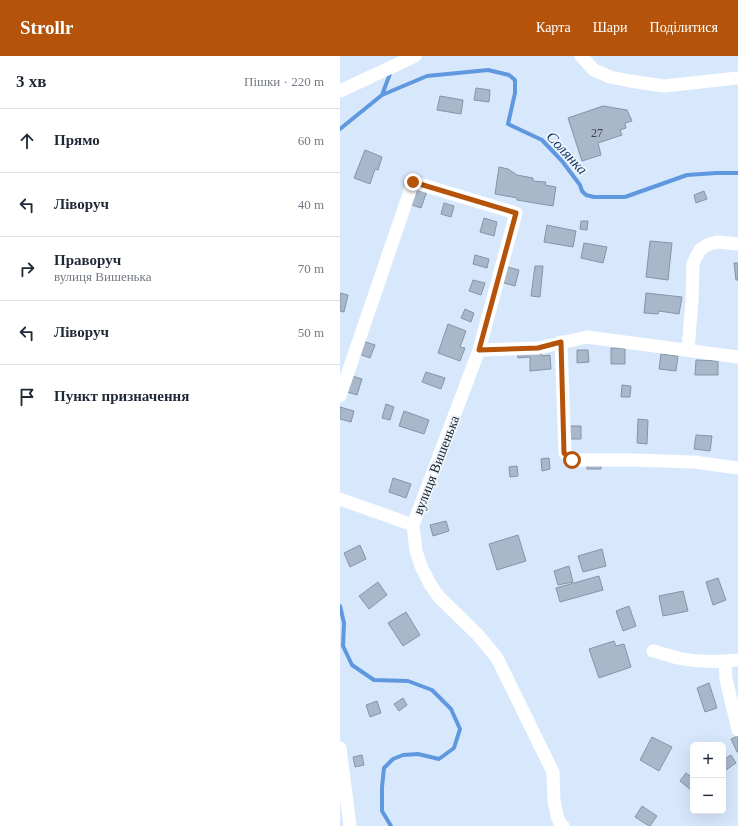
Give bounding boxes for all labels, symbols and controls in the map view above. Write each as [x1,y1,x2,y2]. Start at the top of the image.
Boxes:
text: Strollr [20,17,73,38]
text: Карта [536,20,571,35]
text: Шари [593,20,628,35]
text: Поділитися [650,20,718,35]
text: 3 хв [16,72,46,91]
text: Пішки · 220 m [244,74,324,89]
house number: 27 [591,126,603,140]
water label: Солянка [543,128,591,178]
icon: ahead [16,130,38,152]
text: Прямо [54,132,100,148]
text: 60 m [298,133,324,148]
route end [404,173,422,191]
icon: left [16,194,38,216]
text: Ліворуч [54,196,109,212]
text: 40 m [298,197,324,212]
text: Праворуч [54,252,121,268]
icon: right [16,258,38,280]
text: 70 m [298,261,324,276]
text: вулиця Вишенька [54,269,151,284]
icon: left [16,322,38,344]
text: Ліворуч [54,324,109,340]
text: 50 m [298,325,324,340]
icon: arrive [16,386,38,408]
text: Пункт призначення [54,388,189,404]
street label: вулиця Вишенька [411,413,463,517]
route start [563,451,581,469]
map controls [690,742,726,814]
button: + [690,742,726,778]
button: − [690,778,726,814]

